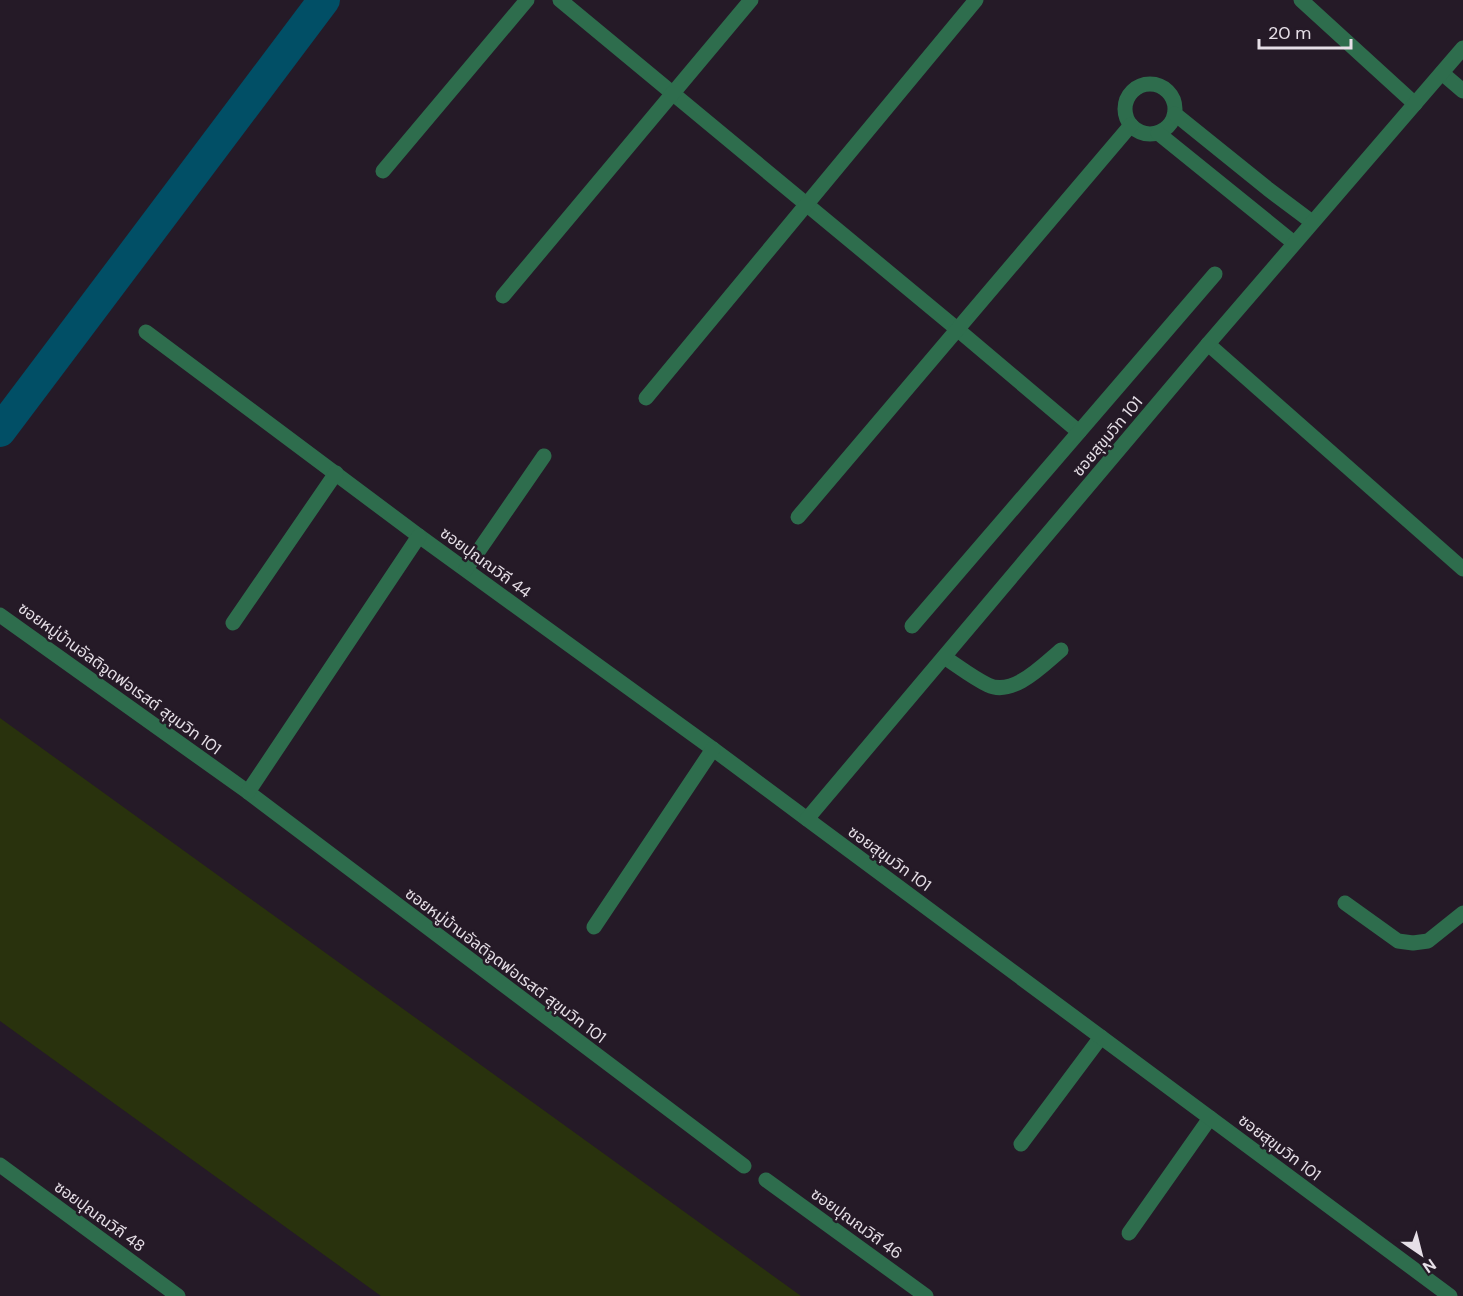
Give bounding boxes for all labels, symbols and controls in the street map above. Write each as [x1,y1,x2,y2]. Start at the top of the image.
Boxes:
scale bar [1259,12,1350,50]
text: 20 m [1268,21,1311,45]
street label: ซอยสุขุมวิท 101 [1068,392,1147,481]
street label: ซอยปุณณวิถี 44 [436,522,536,603]
street label: ซอยหมู่บ้านอัลติจูดฟอเรสต์ สุขุมวิท 101 [14,598,225,759]
street label: ซอยสุขุมวิท 101 [844,821,936,896]
street label: ซอยหมู่บ้านอัลติจูดฟอเรสต์ สุขุมวิท 101 [401,883,610,1048]
street label: ซอยสุขุมวิท 101 [1234,1109,1325,1185]
street label: ซอยปุณณวิถี 48 [50,1176,149,1257]
street label: ซอยปุณณวิถี 46 [807,1183,907,1264]
north arrow [1391,1224,1451,1284]
text: N [1419,1254,1440,1278]

